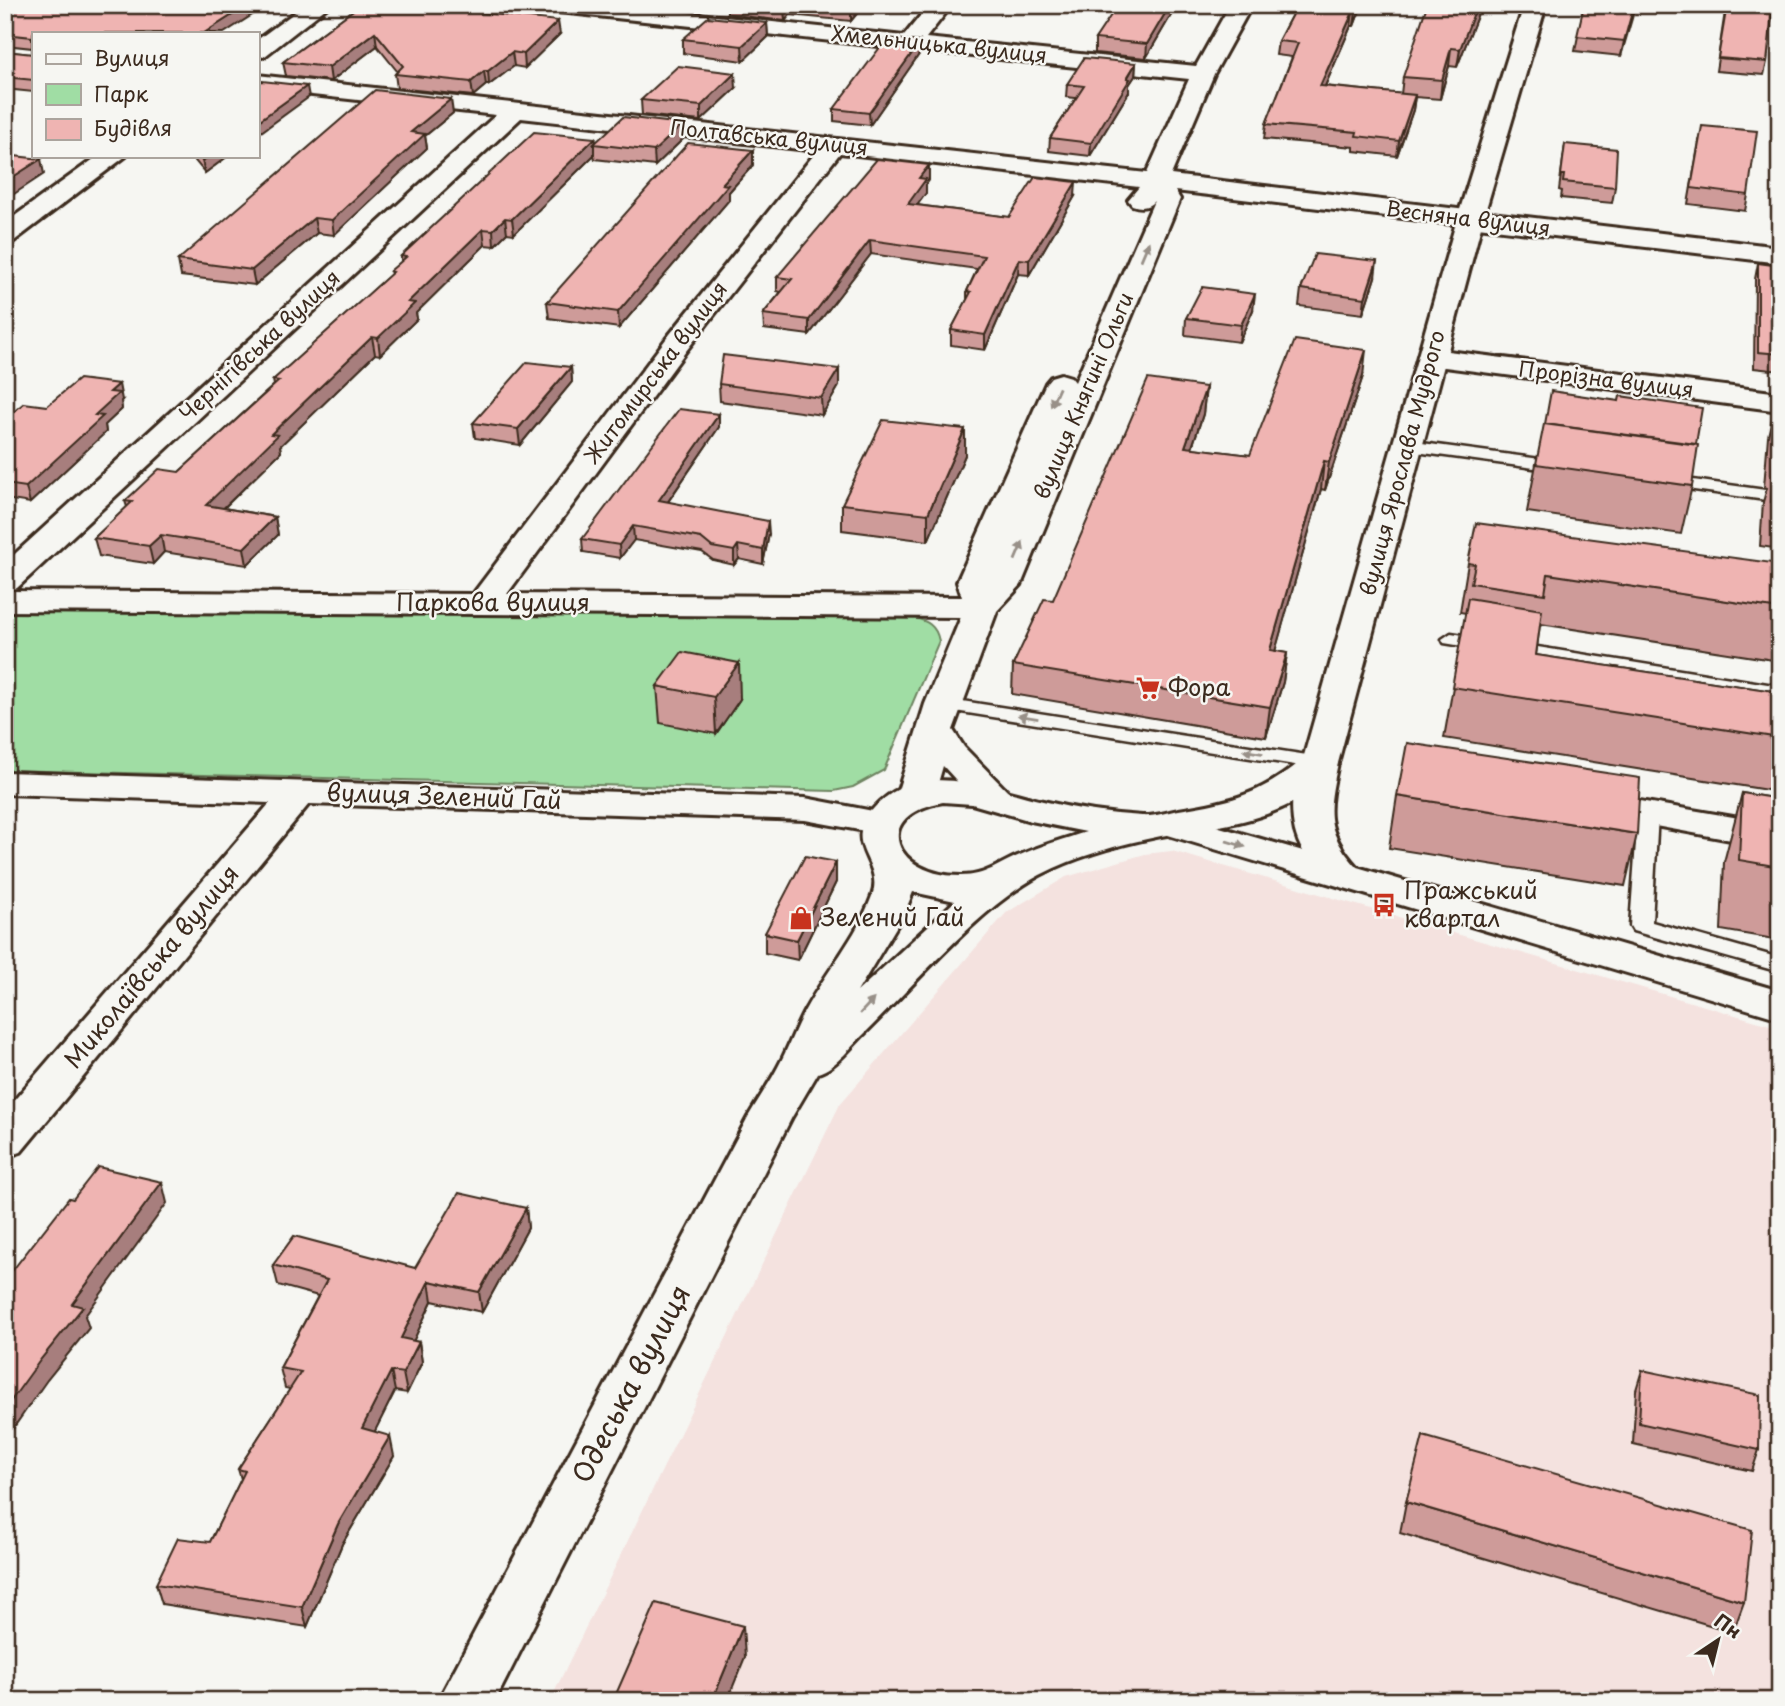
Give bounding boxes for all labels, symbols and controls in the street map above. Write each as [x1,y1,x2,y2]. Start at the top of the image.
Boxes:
street label: Хмельницька вулиця [830,16,1049,70]
legend [32,32,259,158]
text: Вулиця [94,41,170,73]
text: Парк [94,77,149,109]
street label: Полтавська вулиця [669,110,870,162]
text: Будівля [94,111,172,143]
street label: Весняна вулиця [1384,191,1552,243]
one-way arrow [1140,240,1151,261]
street label: Чернігівська вулиця [171,261,346,428]
street label: Житомирська вулиця [575,274,734,470]
street label: вулиця Княгині Ольги [1024,287,1140,504]
street label: вулиця Ярослава Мудрого [1350,326,1452,599]
street label: Прорізна вулиця [1517,351,1696,405]
one-way arrow [1049,387,1060,408]
one-way arrow [1013,540,1024,561]
street label: Паркова вулиця [396,583,590,619]
place label: Фора [1168,668,1230,704]
supermarket icon: Фора [1134,674,1162,702]
one-way arrow [1017,711,1039,722]
one-way arrow [1242,746,1264,757]
street label: вулиця Зелений Гай [326,773,562,817]
one-way arrow [1226,839,1247,849]
street label: Миколаївська вулиця [54,856,247,1075]
place label: Пражський квартал [1404,871,1538,935]
bus stop icon: Пражський квартал [1370,891,1398,919]
place label: Зелений Гай [821,898,964,934]
shop icon: Зелений Гай [787,904,815,932]
one-way arrow [859,998,876,1015]
street label: Одеська вулиця [559,1276,700,1490]
north arrow [1684,1604,1754,1674]
text: Пн [1709,1606,1748,1645]

